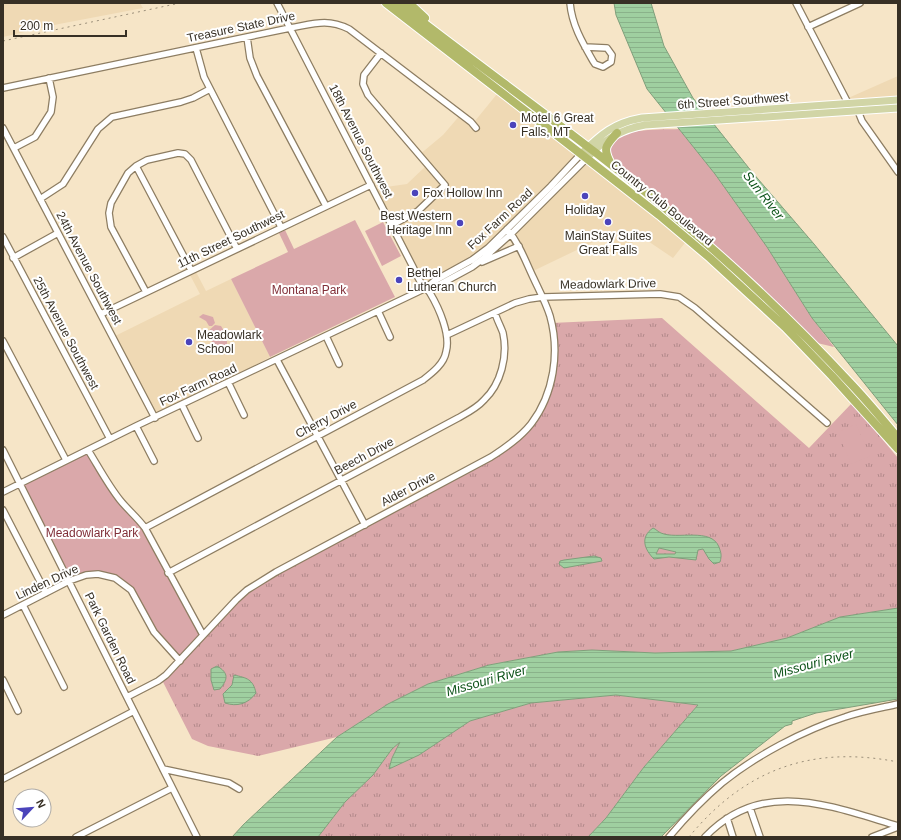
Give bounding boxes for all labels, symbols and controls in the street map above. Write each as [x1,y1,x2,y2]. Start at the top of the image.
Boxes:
street label: Treasure State Drive [186,9,297,45]
scale bar [14,12,126,38]
text: 200 m [20,19,53,33]
street label: 18th Avenue Southwest [326,82,396,201]
street label: 6th Street Southwest [677,90,790,112]
place label: Motel 6 Great Falls, MT [521,111,594,139]
marker: Motel 6 Great Falls, MT [508,120,518,130]
street label: Country Club Boulevard [608,157,716,249]
water label: Sun River [740,168,787,223]
street label: Fox Farm Road [465,185,535,253]
place label: Fox Hollow Inn [423,186,502,200]
marker: Fox Hollow Inn [410,188,420,198]
marker: Holiday [580,191,590,201]
place label: Holiday [565,203,605,217]
street label: 11th Street Southwest [175,207,287,271]
street label: 24th Avenue Southwest [53,209,125,327]
place label: Best Western Heritage Inn [380,209,452,237]
marker: MainStay Suites Great Falls [603,217,613,227]
marker: Best Western Heritage Inn [455,218,465,228]
place label: MainStay Suites Great Falls [565,229,651,257]
place label: Bethel Lutheran Church [407,266,496,294]
street label: 25th Avenue Southwest [30,274,102,392]
marker: Bethel Lutheran Church [394,275,404,285]
street label: Meadowlark Drive [560,276,656,292]
park label: Montana Park [272,283,347,297]
place label: Meadowlark School [197,328,263,356]
marker: Meadowlark School [184,337,194,347]
street label: Fox Farm Road [157,361,239,409]
street label: Cherry Drive [293,397,359,441]
street label: Beech Drive [332,434,396,478]
street label: Alder Drive [379,469,438,509]
park label: Meadowlark Park [46,526,139,540]
street label: Linden Drive [14,561,81,603]
street label: Park Garden Road [82,590,138,686]
water label: Missouri River [771,645,855,681]
water label: Missouri River [444,662,528,699]
north arrow [12,788,52,828]
text: N [34,797,48,810]

